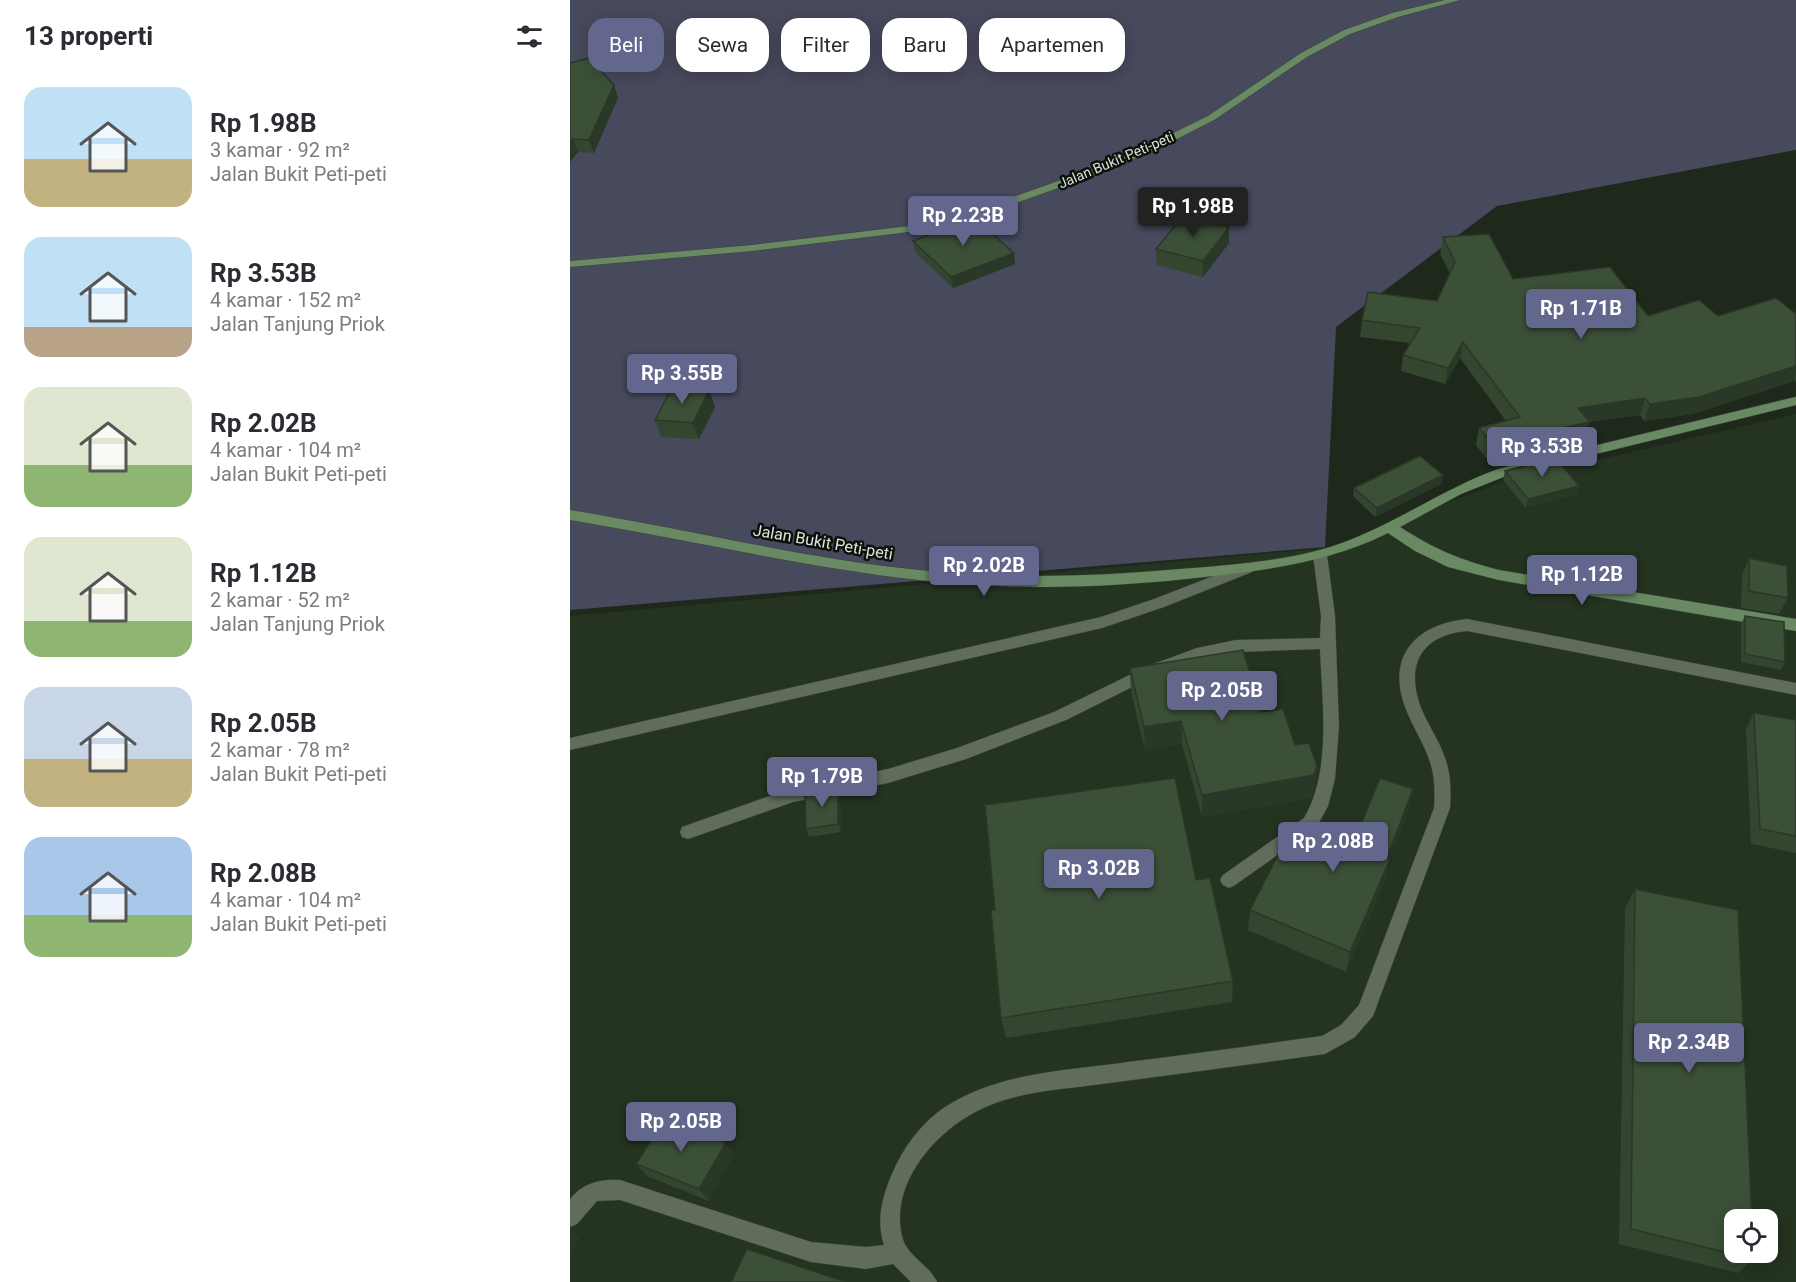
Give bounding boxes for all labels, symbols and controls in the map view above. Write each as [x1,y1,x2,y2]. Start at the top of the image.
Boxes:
chip: Beli [588,18,664,72]
chip: Sewa [676,18,769,72]
chip: Filter [781,18,870,72]
chip: Baru [882,18,967,72]
chip: Apartemen [979,18,1125,72]
icon: filters [513,20,546,53]
text: 13 properti [24,21,153,51]
text: Rp 1.98B [210,108,317,138]
icon: home [72,111,144,183]
street label: Jalan Bukit Peti-peti [1056,128,1176,192]
text: 3 kamar · 92 m² [210,138,350,162]
text: Jalan Bukit Peti-peti [210,162,387,186]
pin: Rp 1.98B [1131,187,1255,238]
text: Rp 1.98B [1152,194,1234,218]
pin: Rp 2.23B [901,196,1025,247]
text: Rp 2.23B [922,203,1004,227]
text: Rp 3.53B [210,258,317,288]
icon: home [72,261,144,333]
text: 4 kamar · 152 m² [210,288,361,312]
pin: Rp 1.71B [1519,289,1643,340]
text: Rp 1.71B [1540,296,1622,320]
text: Jalan Tanjung Priok [210,312,385,336]
pin: Rp 3.55B [620,354,744,405]
text: Rp 3.55B [641,361,723,385]
text: Rp 2.02B [210,408,317,438]
icon: home [72,411,144,483]
pin: Rp 3.53B [1480,427,1604,478]
text: Rp 3.53B [1501,434,1583,458]
text: 4 kamar · 104 m² [210,438,361,462]
text: Jalan Bukit Peti-peti [210,462,387,486]
street label: Jalan Bukit Peti-peti [752,520,894,564]
pin: Rp 2.02B [922,546,1046,597]
text: Rp 2.02B [943,553,1025,577]
pin: Rp 1.12B [1520,555,1644,606]
text: Rp 1.12B [210,558,317,588]
icon: home [72,561,144,633]
text: Rp 1.12B [1541,562,1623,586]
text: 2 kamar · 52 m² [210,588,350,612]
text: Jalan Tanjung Priok [210,612,385,636]
pin: Rp 2.05B [1160,671,1284,722]
text: Rp 2.05B [1181,678,1263,702]
text: Rp 2.05B [210,708,317,738]
icon: home [72,711,144,783]
text: 2 kamar · 78 m² [210,738,350,762]
pin: Rp 1.79B [760,757,884,808]
text: Jalan Bukit Peti-peti [210,762,387,786]
text: Rp 1.79B [781,764,863,788]
pin: Rp 2.08B [1271,822,1395,873]
text: Rp 2.08B [1292,829,1374,853]
pin: Rp 3.02B [1037,849,1161,900]
text: Rp 3.02B [1058,856,1140,880]
text: Rp 2.08B [210,858,317,888]
icon: home [72,861,144,933]
text: 4 kamar · 104 m² [210,888,361,912]
text: Jalan Bukit Peti-peti [210,912,387,936]
pin: Rp 2.34B [1627,1023,1751,1074]
text: Rp 2.34B [1648,1030,1730,1054]
pin: Rp 2.05B [619,1102,743,1153]
text: Rp 2.05B [640,1109,722,1133]
map controls [1724,1209,1778,1263]
button: locate [1724,1209,1778,1263]

